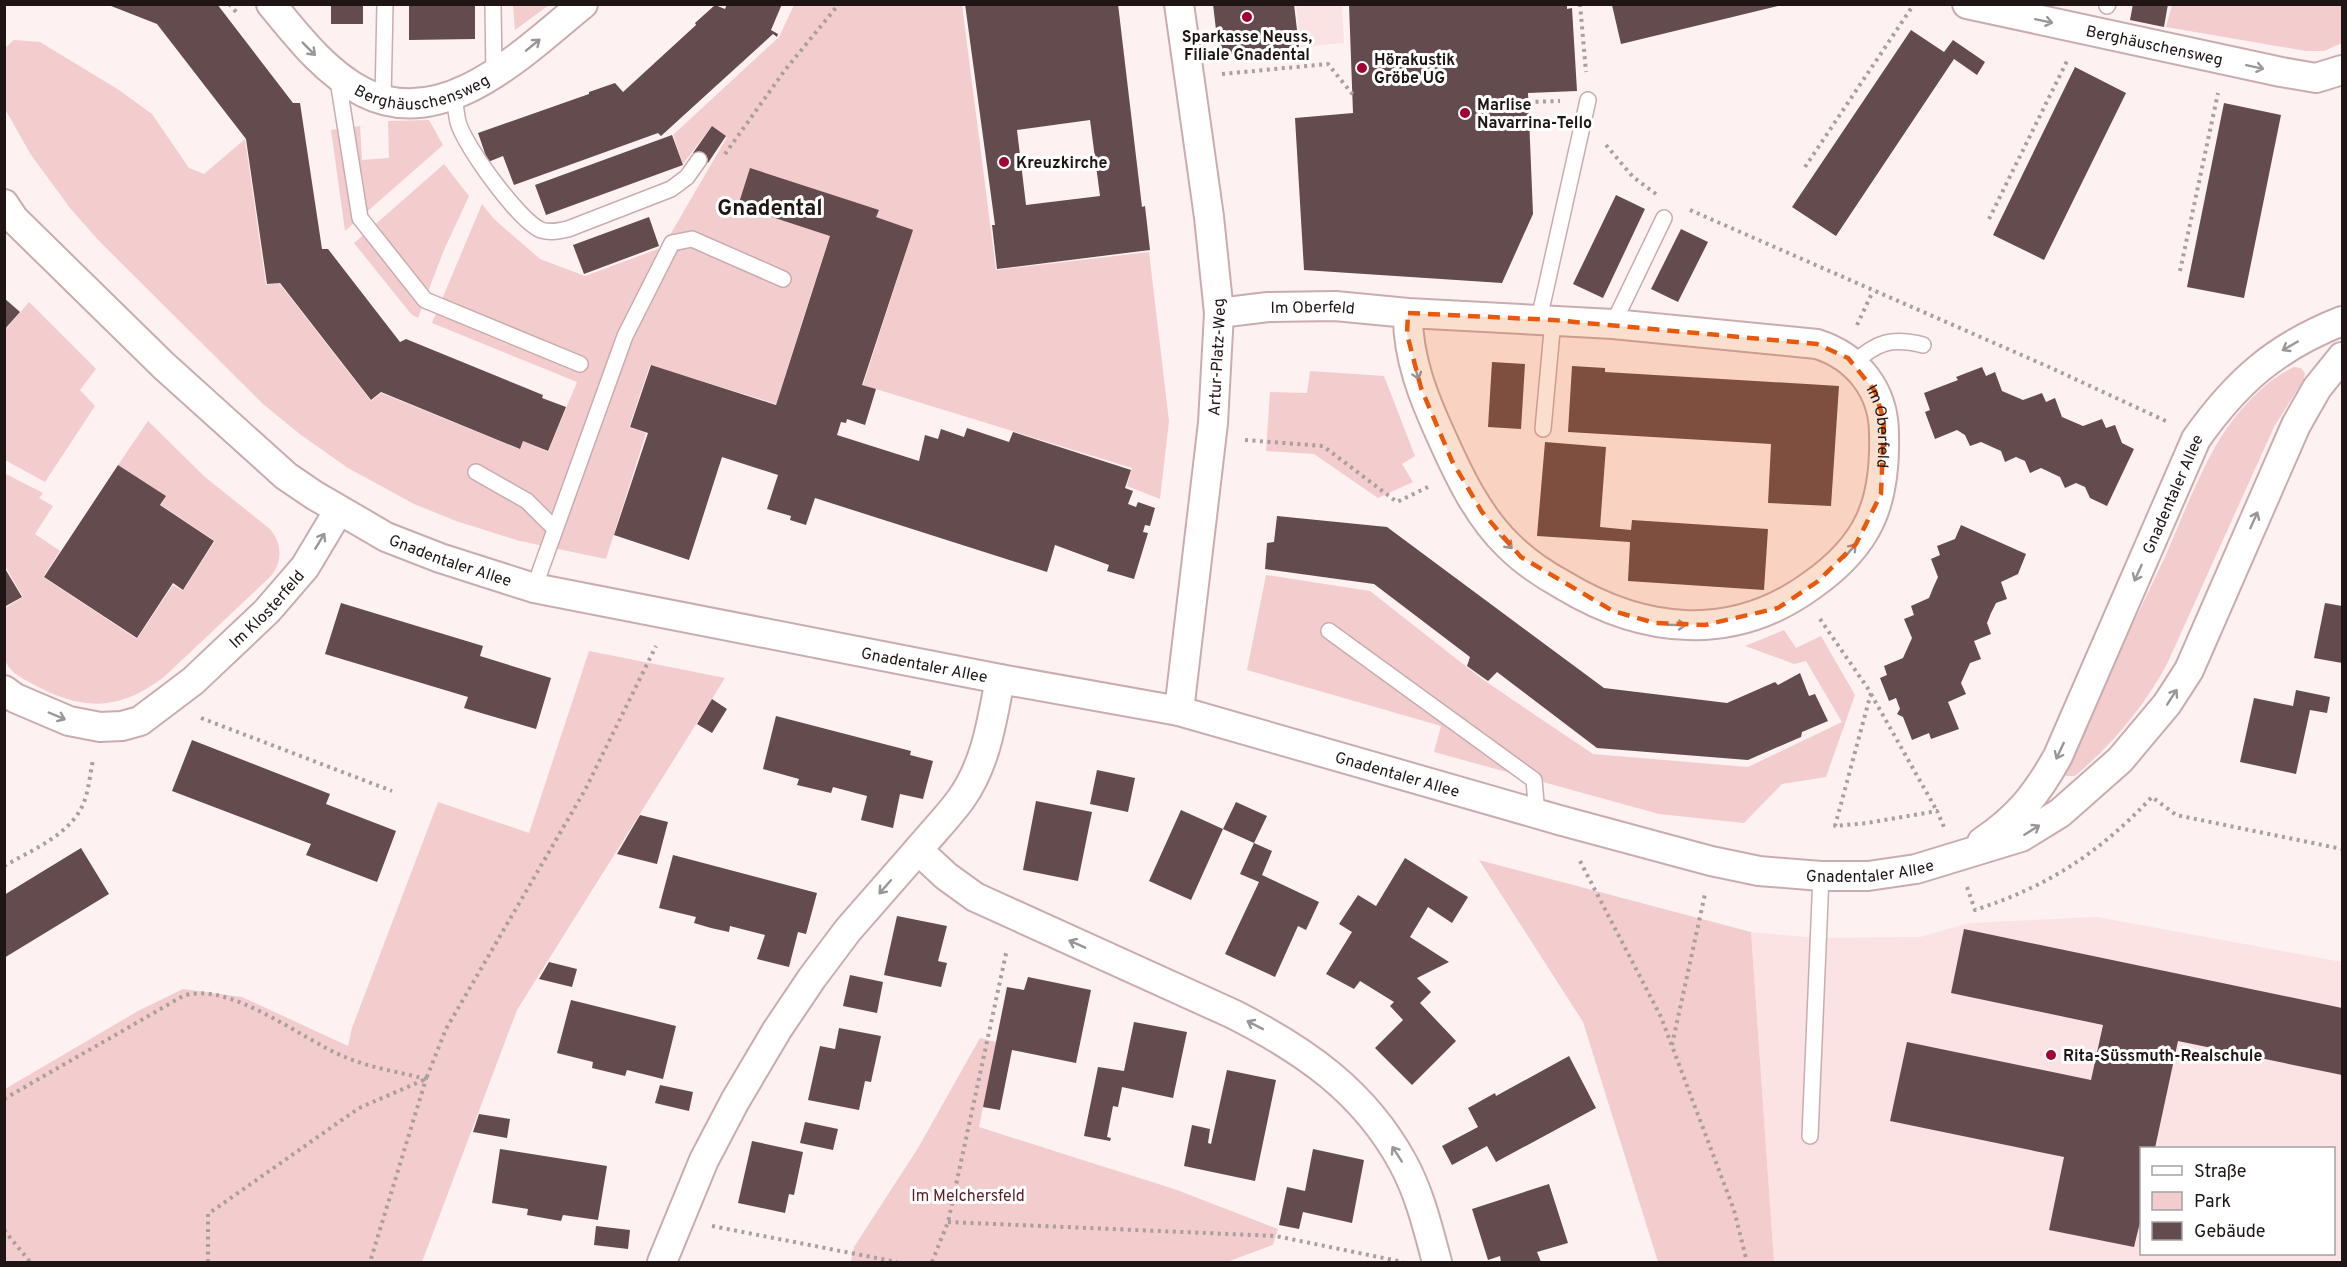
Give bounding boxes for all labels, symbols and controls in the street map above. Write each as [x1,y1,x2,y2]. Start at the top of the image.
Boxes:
marker: Sparkasse Neuss, Filiale Gnadental [1240,10,1254,24]
one-way arrow [2034,16,2054,27]
street label: Berghäuschensweg [2084,22,2225,71]
place label: Sparkasse Neuss, Filiale Gnadental [1182,28,1312,66]
one-way arrow [525,38,541,51]
one-way arrow [302,41,317,56]
place label: Hörakustik Gröbe UG [1374,51,1455,89]
marker: Hörakustik Gröbe UG [1355,61,1369,75]
one-way arrow [2245,62,2265,73]
street label: Berghäuschensweg [350,71,494,116]
place label: Marlise Navarrina-Tello [1477,96,1592,134]
marker: Marlise Navarrina-Tello [1458,106,1472,120]
place label: Kreuzkirche [1016,154,1108,174]
marker: Kreuzkirche [997,155,1011,169]
district label: Gnadental [717,196,823,223]
street label: Artur-Platz-Weg [1205,297,1231,417]
street label: Im Oberfeld [1270,298,1356,320]
one-way arrow [2282,341,2299,353]
one-way arrow [1411,361,1422,380]
street label: Im Oberfeld [1861,382,1892,469]
street label: Gnadentaler Allee [2139,431,2208,558]
one-way arrow [2249,512,2260,530]
street label: Gnadentaler Allee [385,531,514,592]
one-way arrow [315,533,327,550]
one-way arrow [1498,534,1512,549]
one-way arrow [1843,544,1857,559]
one-way arrow [2132,563,2143,581]
street label: Im Klosterfeld [226,567,310,653]
one-way arrow [1667,619,1687,630]
street label: Gnadentaler Allee [859,644,989,688]
one-way arrow [2166,689,2178,706]
one-way arrow [47,711,65,722]
one-way arrow [2053,742,2065,760]
street label: Gnadentaler Allee [1332,748,1462,803]
one-way arrow [2023,824,2040,836]
street label: Gnadentaler Allee [1805,856,1937,888]
one-way arrow [878,879,891,895]
one-way arrow [1069,937,1087,949]
one-way arrow [1246,1018,1264,1030]
place label: Rita-Süssmuth-Realschule [2063,1047,2263,1067]
marker: Rita-Süssmuth-Realschule [2044,1048,2058,1062]
one-way arrow [1391,1146,1403,1162]
legend [2140,1147,2335,1255]
text: Straße [2194,1161,2246,1184]
park label: Im Melchersfeld [911,1187,1025,1207]
text: Park [2194,1191,2231,1214]
text: Gebäude [2194,1221,2266,1244]

